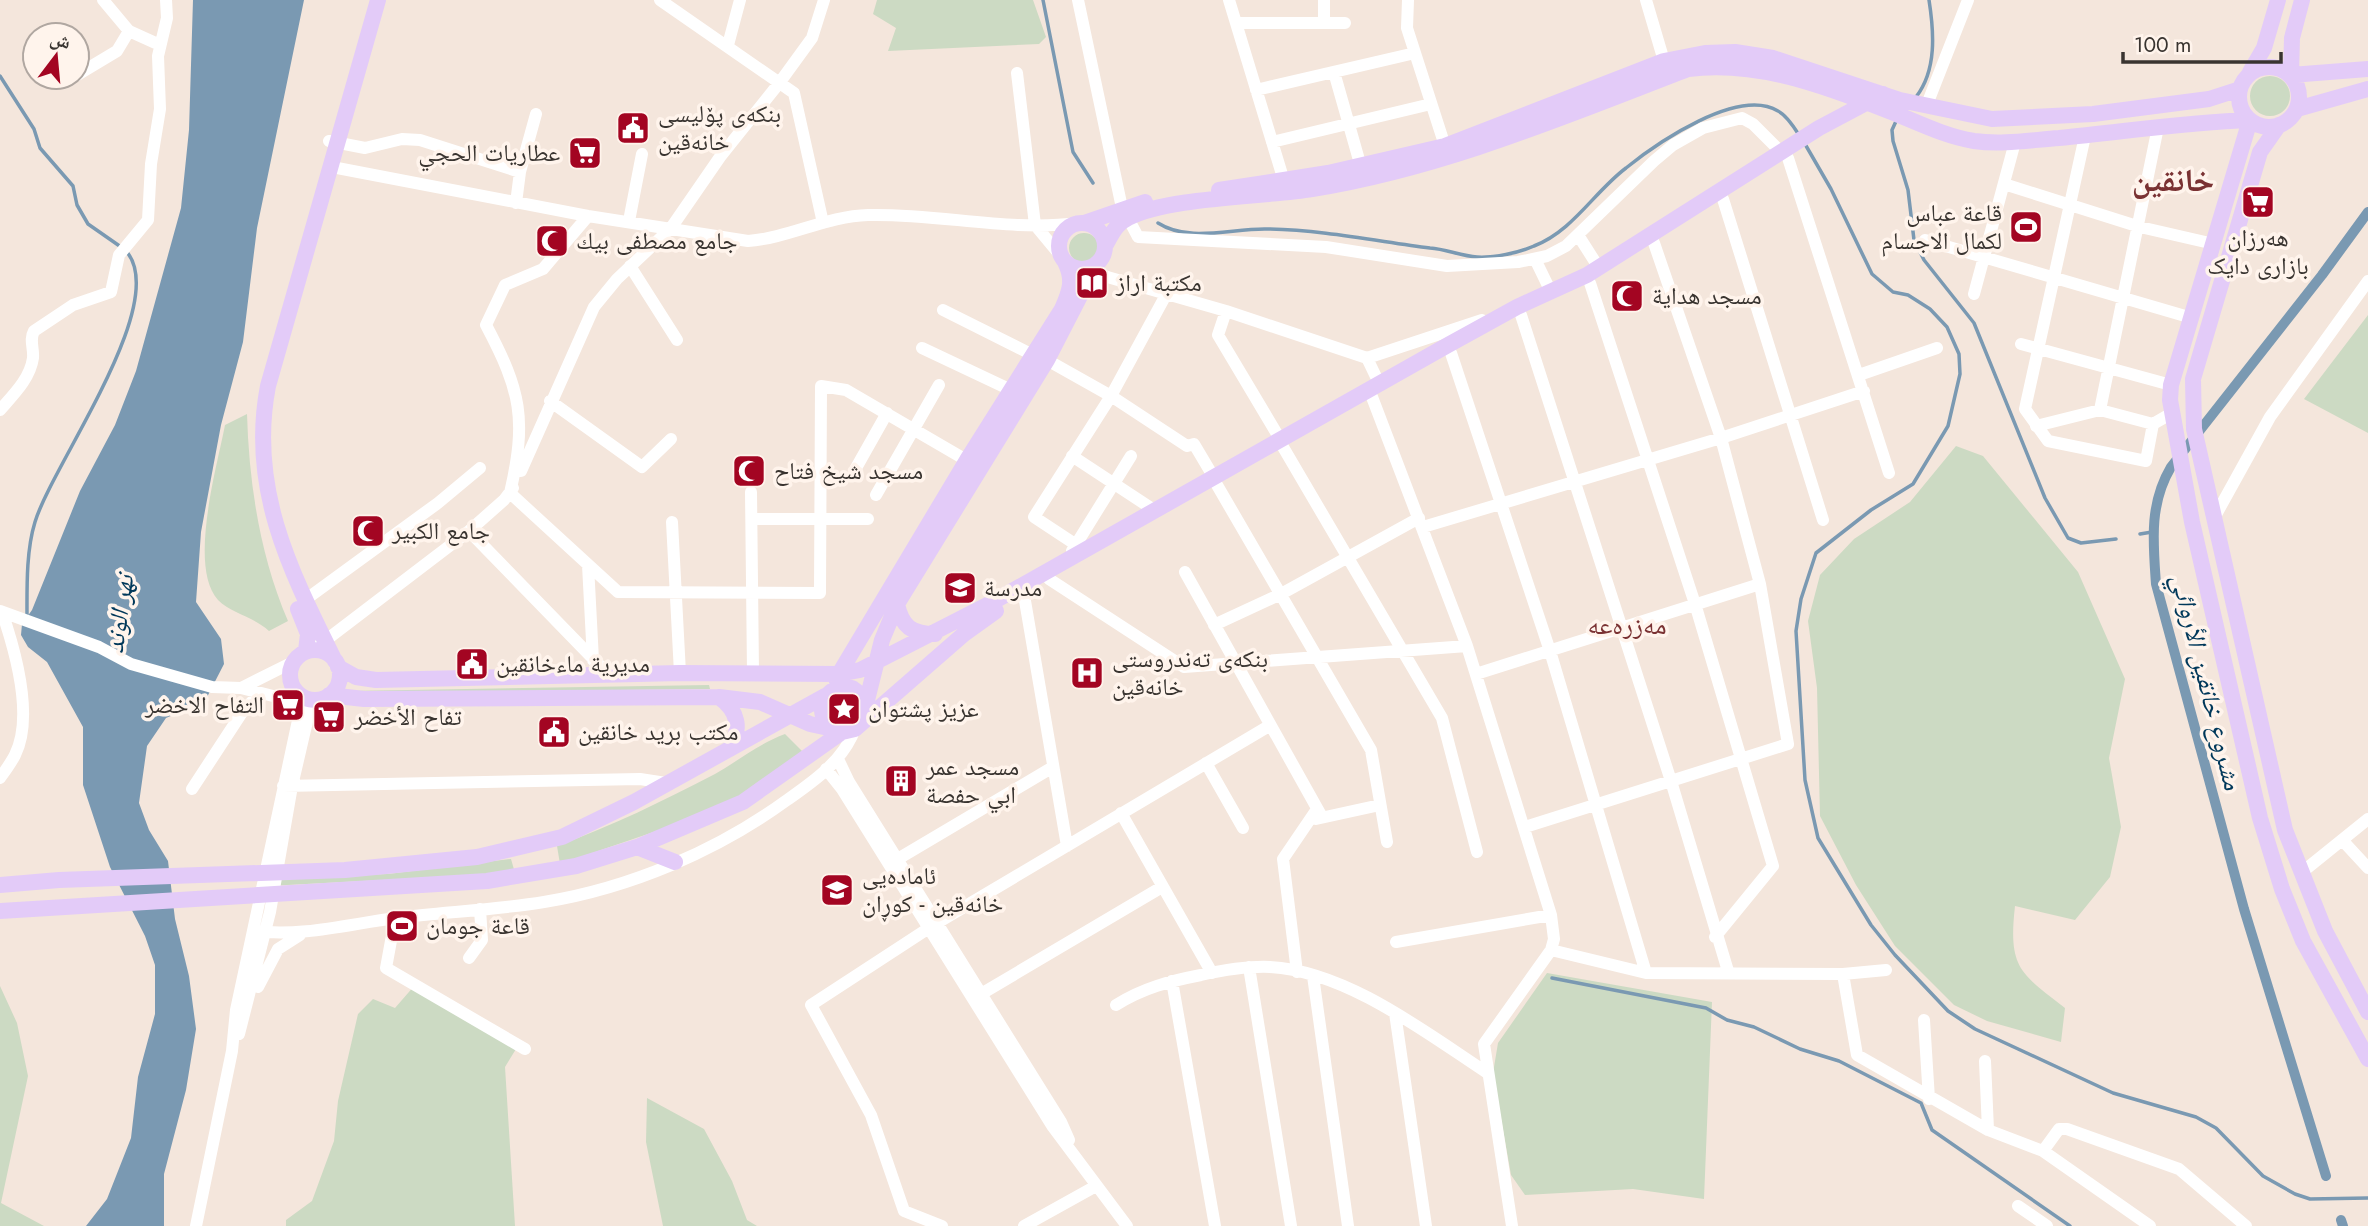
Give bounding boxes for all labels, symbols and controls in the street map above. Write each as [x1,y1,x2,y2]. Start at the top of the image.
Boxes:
north arrow [21,21,91,91]
scale bar [2123,21,2280,65]
text: ش [47,24,74,56]
text: 100 m [2134,30,2191,60]
place label: بنکەی پۆلیسی خانەقین [658,96,781,159]
public building icon: بنکەی پۆلیسی خانەقین [614,109,652,147]
supermarket icon: عطاريات الحجي [566,134,604,172]
place label: عطاريات الحجي [418,135,560,172]
district label: خانقين [2132,157,2214,203]
supermarket icon: هەرزان بازاری دایک [2239,183,2277,221]
place label: قاعة عباس لكمال الاجسام [1881,195,2002,258]
sports icon: قاعة عباس لكمال الاجسام [2007,208,2045,246]
place label: هەرزان بازاری دایک [2207,220,2309,283]
mosque icon: جامع مصطفى بيك [533,222,571,260]
place label: جامع مصطفى بيك [576,223,738,258]
library icon: مكتبة اراز [1073,264,1111,302]
place label: مكتبة اراز [1115,265,1202,300]
mosque icon: مسجد هداية [1608,277,1646,315]
place label: مسجد هداية [1652,278,1762,313]
mosque icon: مسجد شيخ فتاح [730,452,768,490]
place label: مسجد شيخ فتاح [774,453,923,488]
mosque icon: جامع الكبير [349,512,387,550]
place label: جامع الكبير [391,513,490,548]
water label: نهر الوند [95,569,144,656]
school or university icon: مدرسة [941,569,979,607]
place label: مدرسة [984,570,1042,605]
water label: مشروع خانقين الأروائي [2160,570,2252,794]
district label: مەزرەعە [1587,606,1667,644]
place label: بنکەی تەندروستی خانەقین [1112,641,1268,704]
public building icon: مديرية ماءخانقين [453,645,491,683]
place label: مديرية ماءخانقين [496,646,650,681]
hospital icon: بنکەی تەندروستی خانەقین [1068,654,1106,692]
supermarket icon: التفاح الاخضر [269,686,307,724]
place label: التفاح الاخضر [144,687,264,722]
place icon: عزيز پشتوان [825,690,863,728]
place label: عزيز پشتوان [868,691,979,726]
supermarket icon: تفاح الأخضر [310,698,348,736]
place label: تفاح الأخضر [353,699,462,734]
public building icon: مكتب بريد خانقين [535,713,573,751]
place label: مكتب بريد خانقين [578,714,738,749]
place label: مسجد عمر ابي حفصة [925,749,1019,814]
building icon: مسجد عمر ابي حفصة [882,762,920,800]
place label: ئامادەیی خانەقین - کوڕان [862,858,1003,922]
school or university icon: ئامادەیی خانەقین - کوڕان [818,871,856,909]
sports icon: قاعة جومان [383,907,421,945]
place label: قاعة جومان [426,908,530,943]

